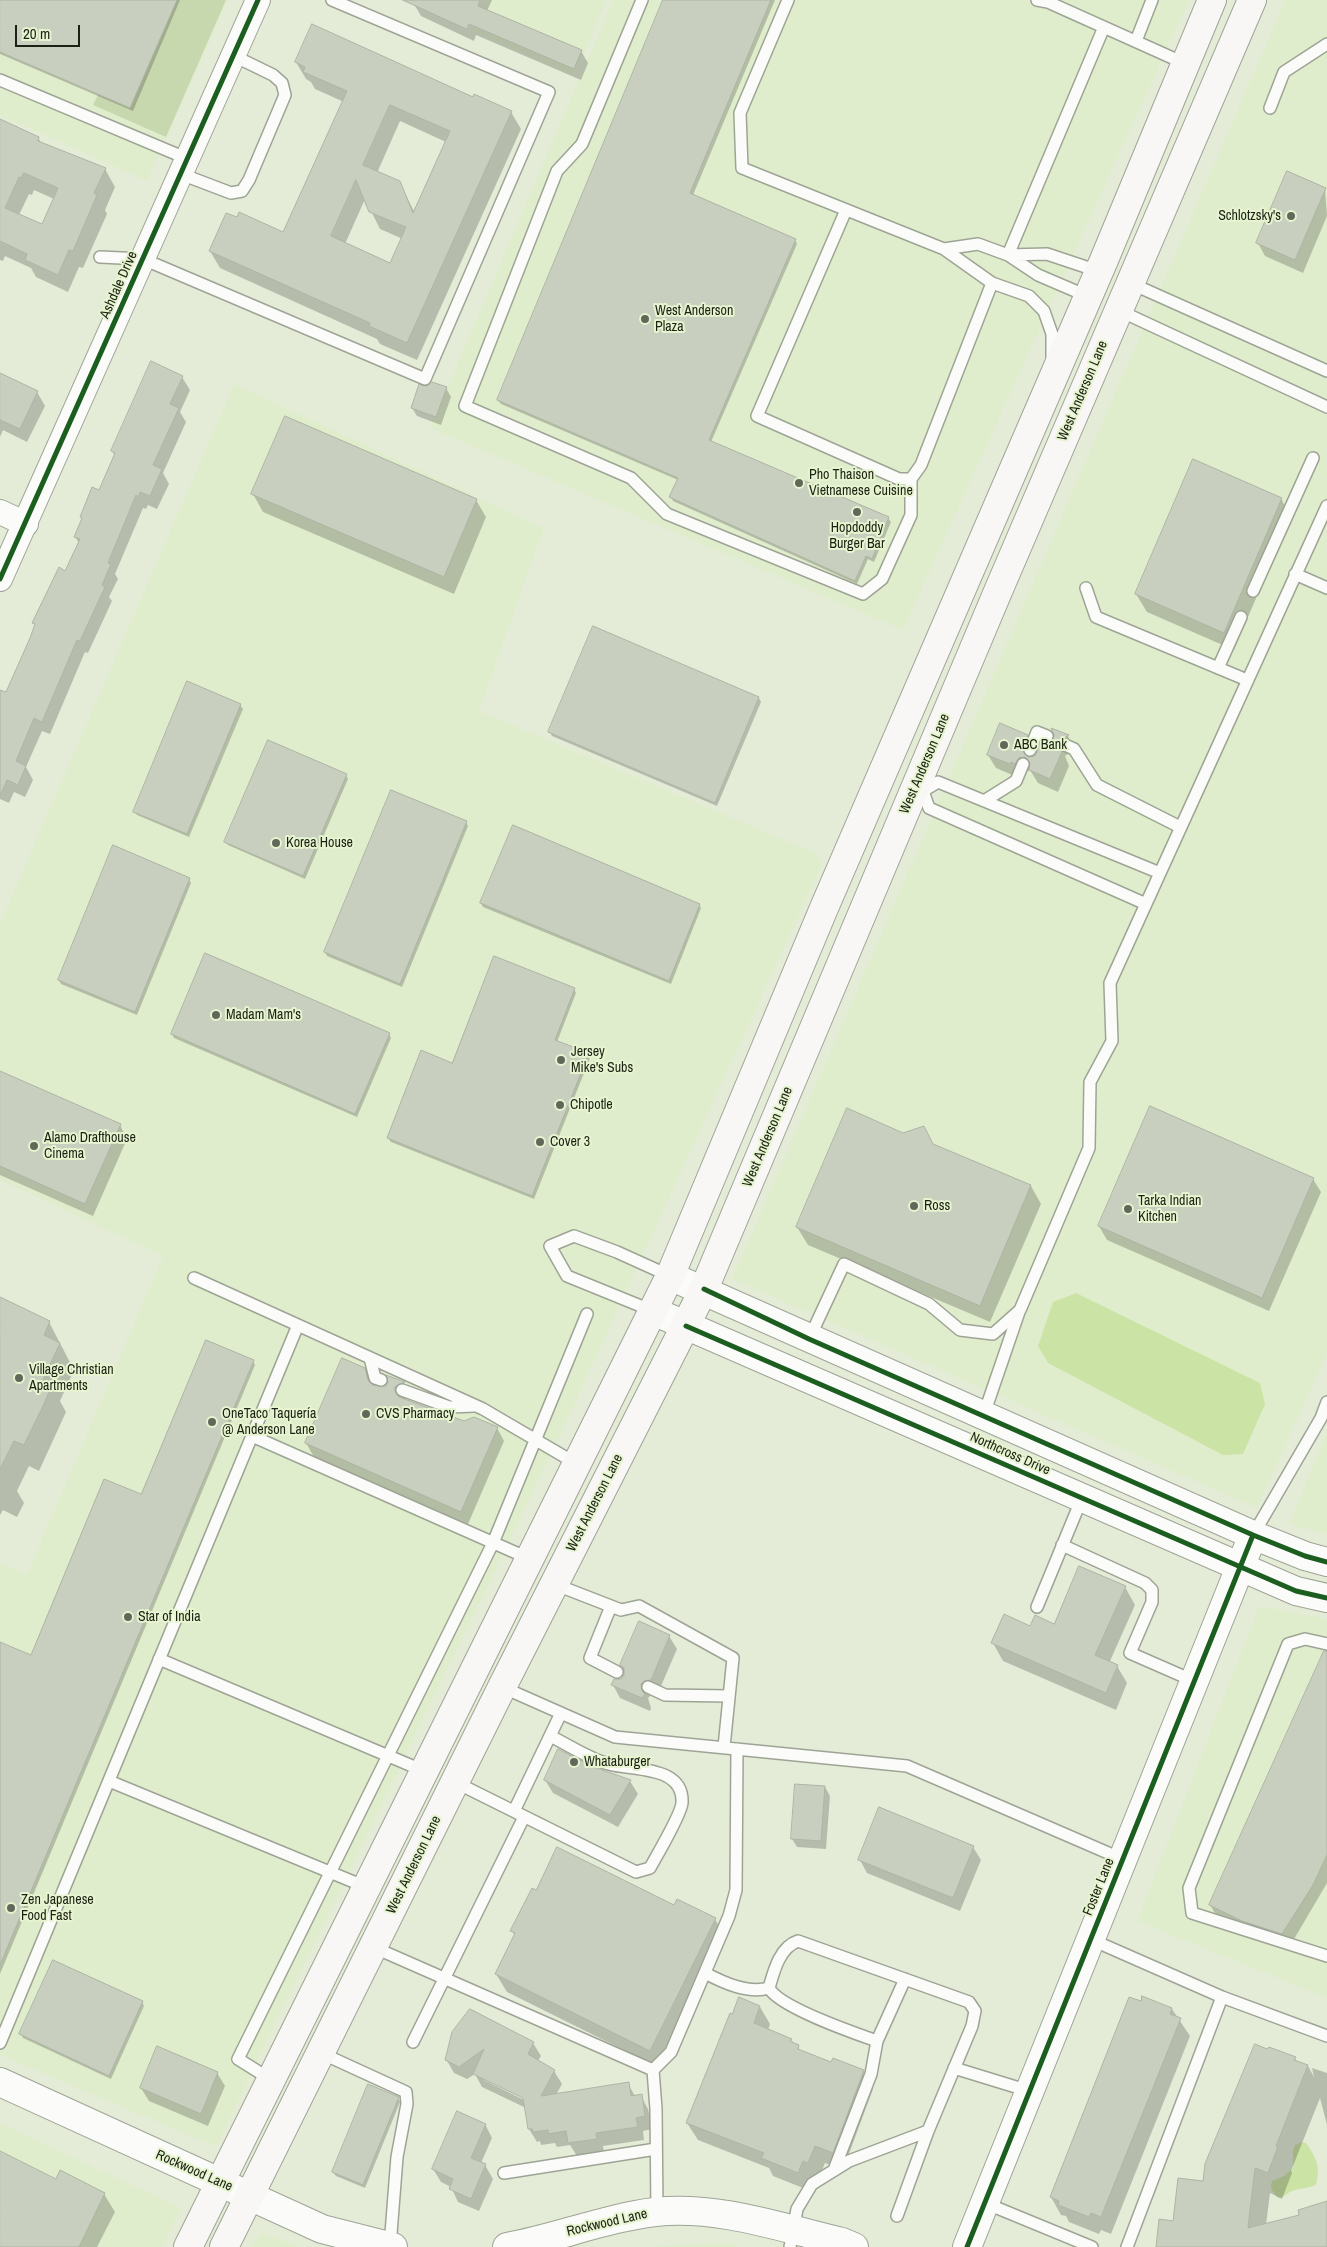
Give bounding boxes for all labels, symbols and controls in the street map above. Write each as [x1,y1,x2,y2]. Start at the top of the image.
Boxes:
scale bar [18,15,82,47]
text: 20 m [23,23,50,44]
place label: Schlotzsky's [1218,208,1281,224]
marker: Schlotzsky's [1285,210,1297,222]
street label: Ashdale Drive [97,249,141,321]
place label: West Anderson Plaza [655,303,733,336]
marker: West Anderson Plaza [639,313,651,325]
street label: West Anderson Lane [1054,338,1112,444]
place label: Pho Thaison Vietnamese Cuisine [809,467,913,500]
marker: Pho Thaison Vietnamese Cuisine [793,477,805,489]
marker: Hopdoddy Burger Bar [851,506,863,518]
place label: Hopdoddy Burger Bar [829,520,885,552]
street label: West Anderson Lane [896,711,954,817]
place label: ABC Bank [1014,737,1067,753]
marker: ABC Bank [998,739,1010,751]
place label: Korea House [286,835,353,851]
marker: Korea House [270,837,282,849]
place label: Madam Mam's [226,1007,301,1023]
marker: Madam Mam's [210,1009,222,1021]
place label: Jersey Mike's Subs [571,1044,633,1076]
marker: Jersey Mike's Subs [555,1054,567,1066]
street label: West Anderson Lane [739,1084,797,1190]
place label: Chipotle [570,1097,613,1113]
marker: Chipotle [554,1099,566,1111]
place label: Alamo Drafthouse Cinema [44,1130,136,1162]
place label: Cover 3 [550,1134,590,1150]
marker: Cover 3 [534,1136,546,1148]
marker: Alamo Drafthouse Cinema [28,1140,40,1152]
place label: Tarka Indian Kitchen [1138,1193,1201,1226]
place label: Ross [924,1198,950,1214]
marker: Ross [908,1200,920,1212]
marker: Tarka Indian Kitchen [1122,1203,1134,1215]
place label: Village Christian Apartments [29,1362,114,1394]
marker: Village Christian Apartments [13,1372,25,1384]
place label: OneTaco Taquería @ Anderson Lane [222,1406,316,1438]
place label: CVS Pharmacy [376,1406,454,1422]
marker: CVS Pharmacy [360,1408,372,1420]
marker: OneTaco Taquería @ Anderson Lane [206,1416,218,1428]
street label: Northcross Drive [967,1429,1053,1479]
street label: West Anderson Lane [563,1452,627,1554]
place label: Star of India [138,1609,201,1625]
marker: Star of India [122,1611,134,1623]
place label: Whataburger [584,1754,650,1770]
marker: Whataburger [568,1756,580,1768]
street label: West Anderson Lane [383,1813,445,1917]
street label: Foster Lane [1080,1856,1118,1918]
place label: Zen Japanese Food Fast [21,1892,94,1924]
marker: Zen Japanese Food Fast [5,1902,17,1914]
street label: Rockwood Lane [153,2147,235,2195]
street label: Rockwood Lane [565,2206,649,2240]

